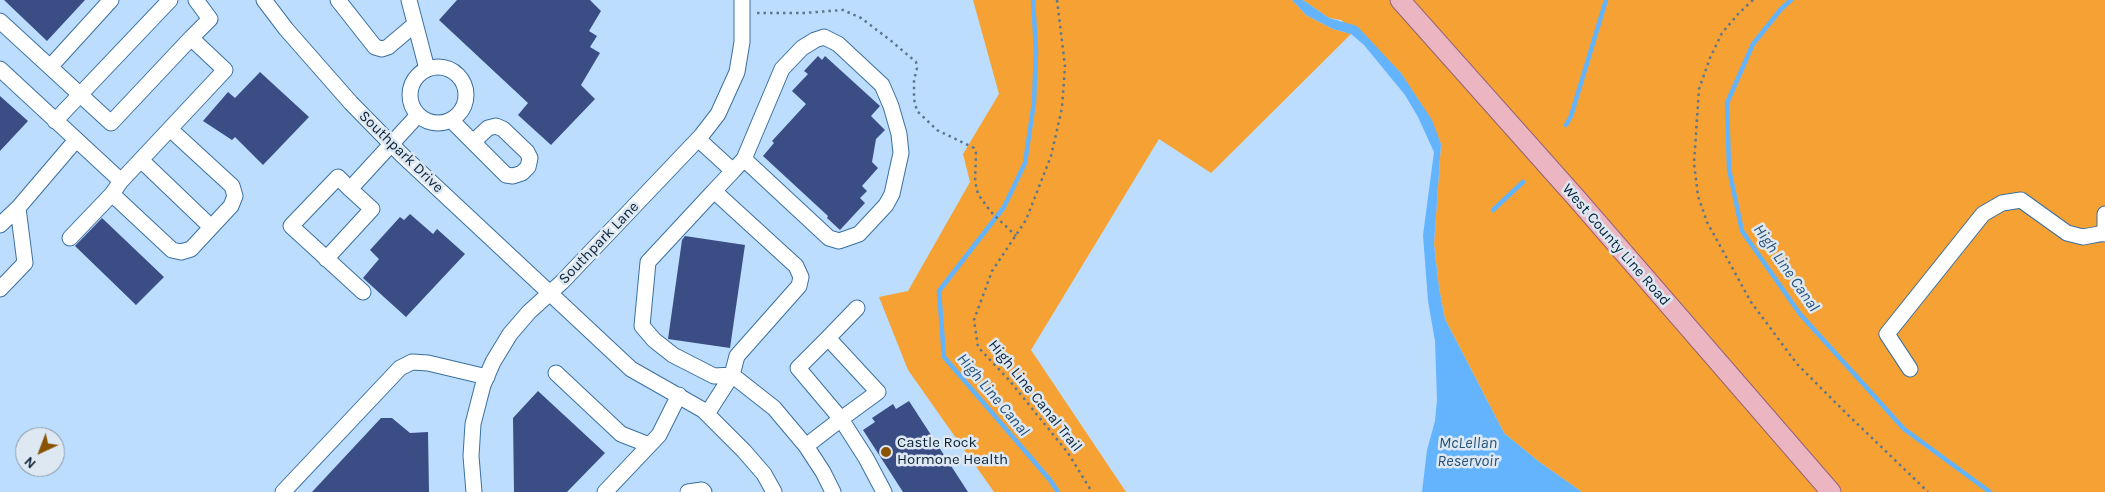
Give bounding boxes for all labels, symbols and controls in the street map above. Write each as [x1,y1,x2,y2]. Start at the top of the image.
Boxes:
street label: Southpark Drive [355,107,447,197]
street label: West County Line Road [1558,180,1674,310]
street label: Southpark Lane [555,198,643,288]
water label: High Line Canal [1749,221,1823,315]
street label: High Line Canal Trail [984,336,1086,456]
water label: High Line Canal [953,350,1033,440]
north arrow [15,427,65,477]
water label: McLellan Reservoir [1437,433,1499,471]
place label: Castle Rock Hormone Health [897,434,1008,469]
marker: Castle Rock Hormone Health [879,445,893,459]
text: N [21,453,40,472]

